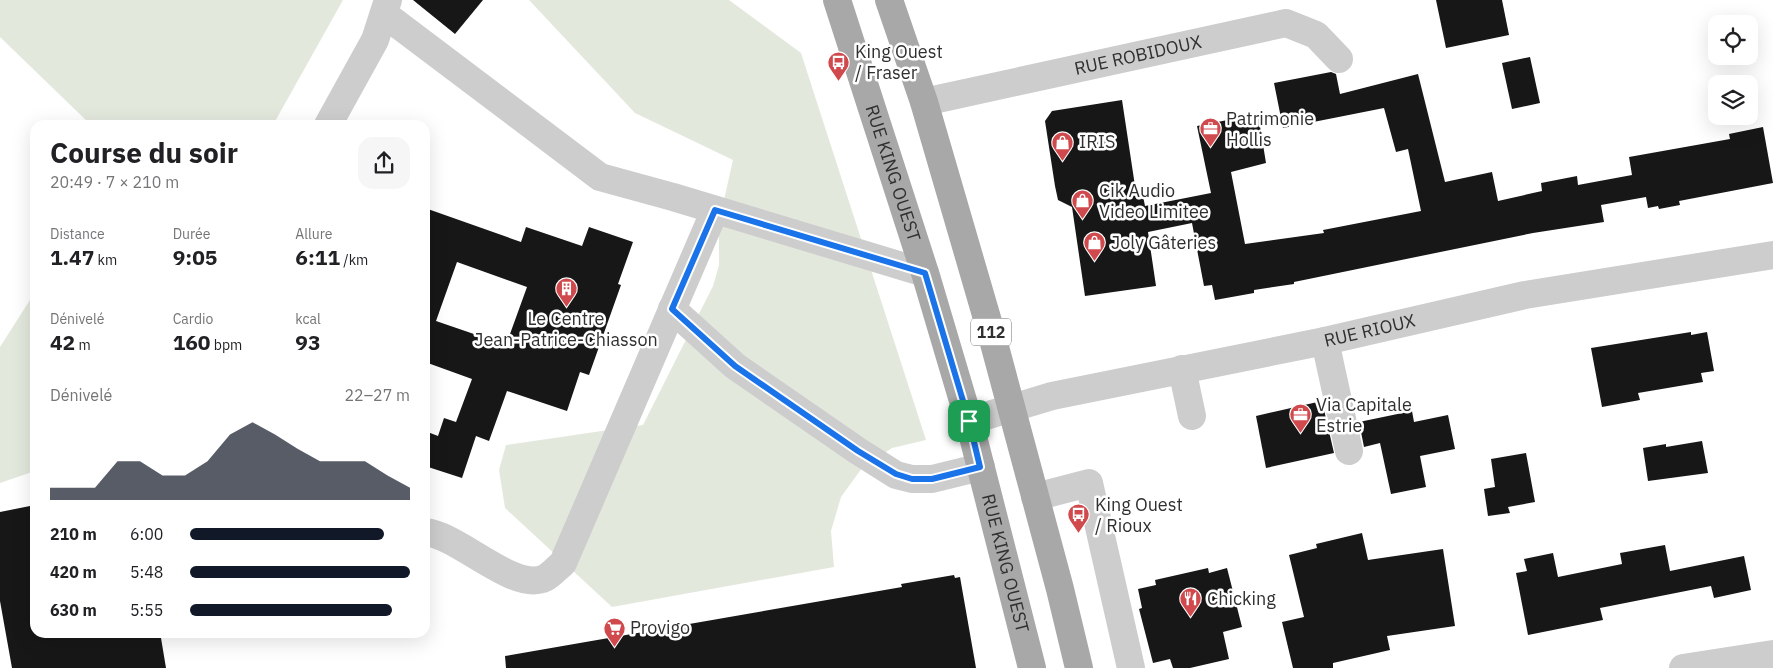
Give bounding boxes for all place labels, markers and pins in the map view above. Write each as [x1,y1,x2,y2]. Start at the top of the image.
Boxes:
place label: King Ouest / Fraser [855,40,943,84]
bus stop icon: King Ouest / Fraser [827,50,851,81]
place label: Patrimonie Hollis [1226,107,1314,151]
office icon: Patrimonie Hollis [1198,117,1222,148]
shop icon: IRIS [1051,130,1075,161]
place label: IRIS [1079,130,1115,153]
place label: Cik Audio Video Limitee [1099,179,1209,223]
shop icon: Cik Audio Video Limitee [1071,189,1095,220]
shop icon: Joly Gâteries [1083,231,1107,262]
place label: Joly Gâteries [1111,231,1216,254]
building icon: Le Centre Jean-Patrice-Chiasson [554,277,578,308]
place label: Le Centre Jean-Patrice-Chiasson [474,307,658,351]
place label: Via Capitale Estrie [1316,393,1412,437]
pin [948,400,990,442]
office icon: Via Capitale Estrie [1288,403,1312,434]
place label: King Ouest / Rioux [1095,493,1183,537]
bus stop icon: King Ouest / Rioux [1067,503,1091,534]
restaurant icon: Chicking [1179,587,1203,618]
place label: Chicking [1207,587,1276,610]
supermarket icon: Provigo [602,616,626,647]
place label: Provigo [630,616,690,639]

